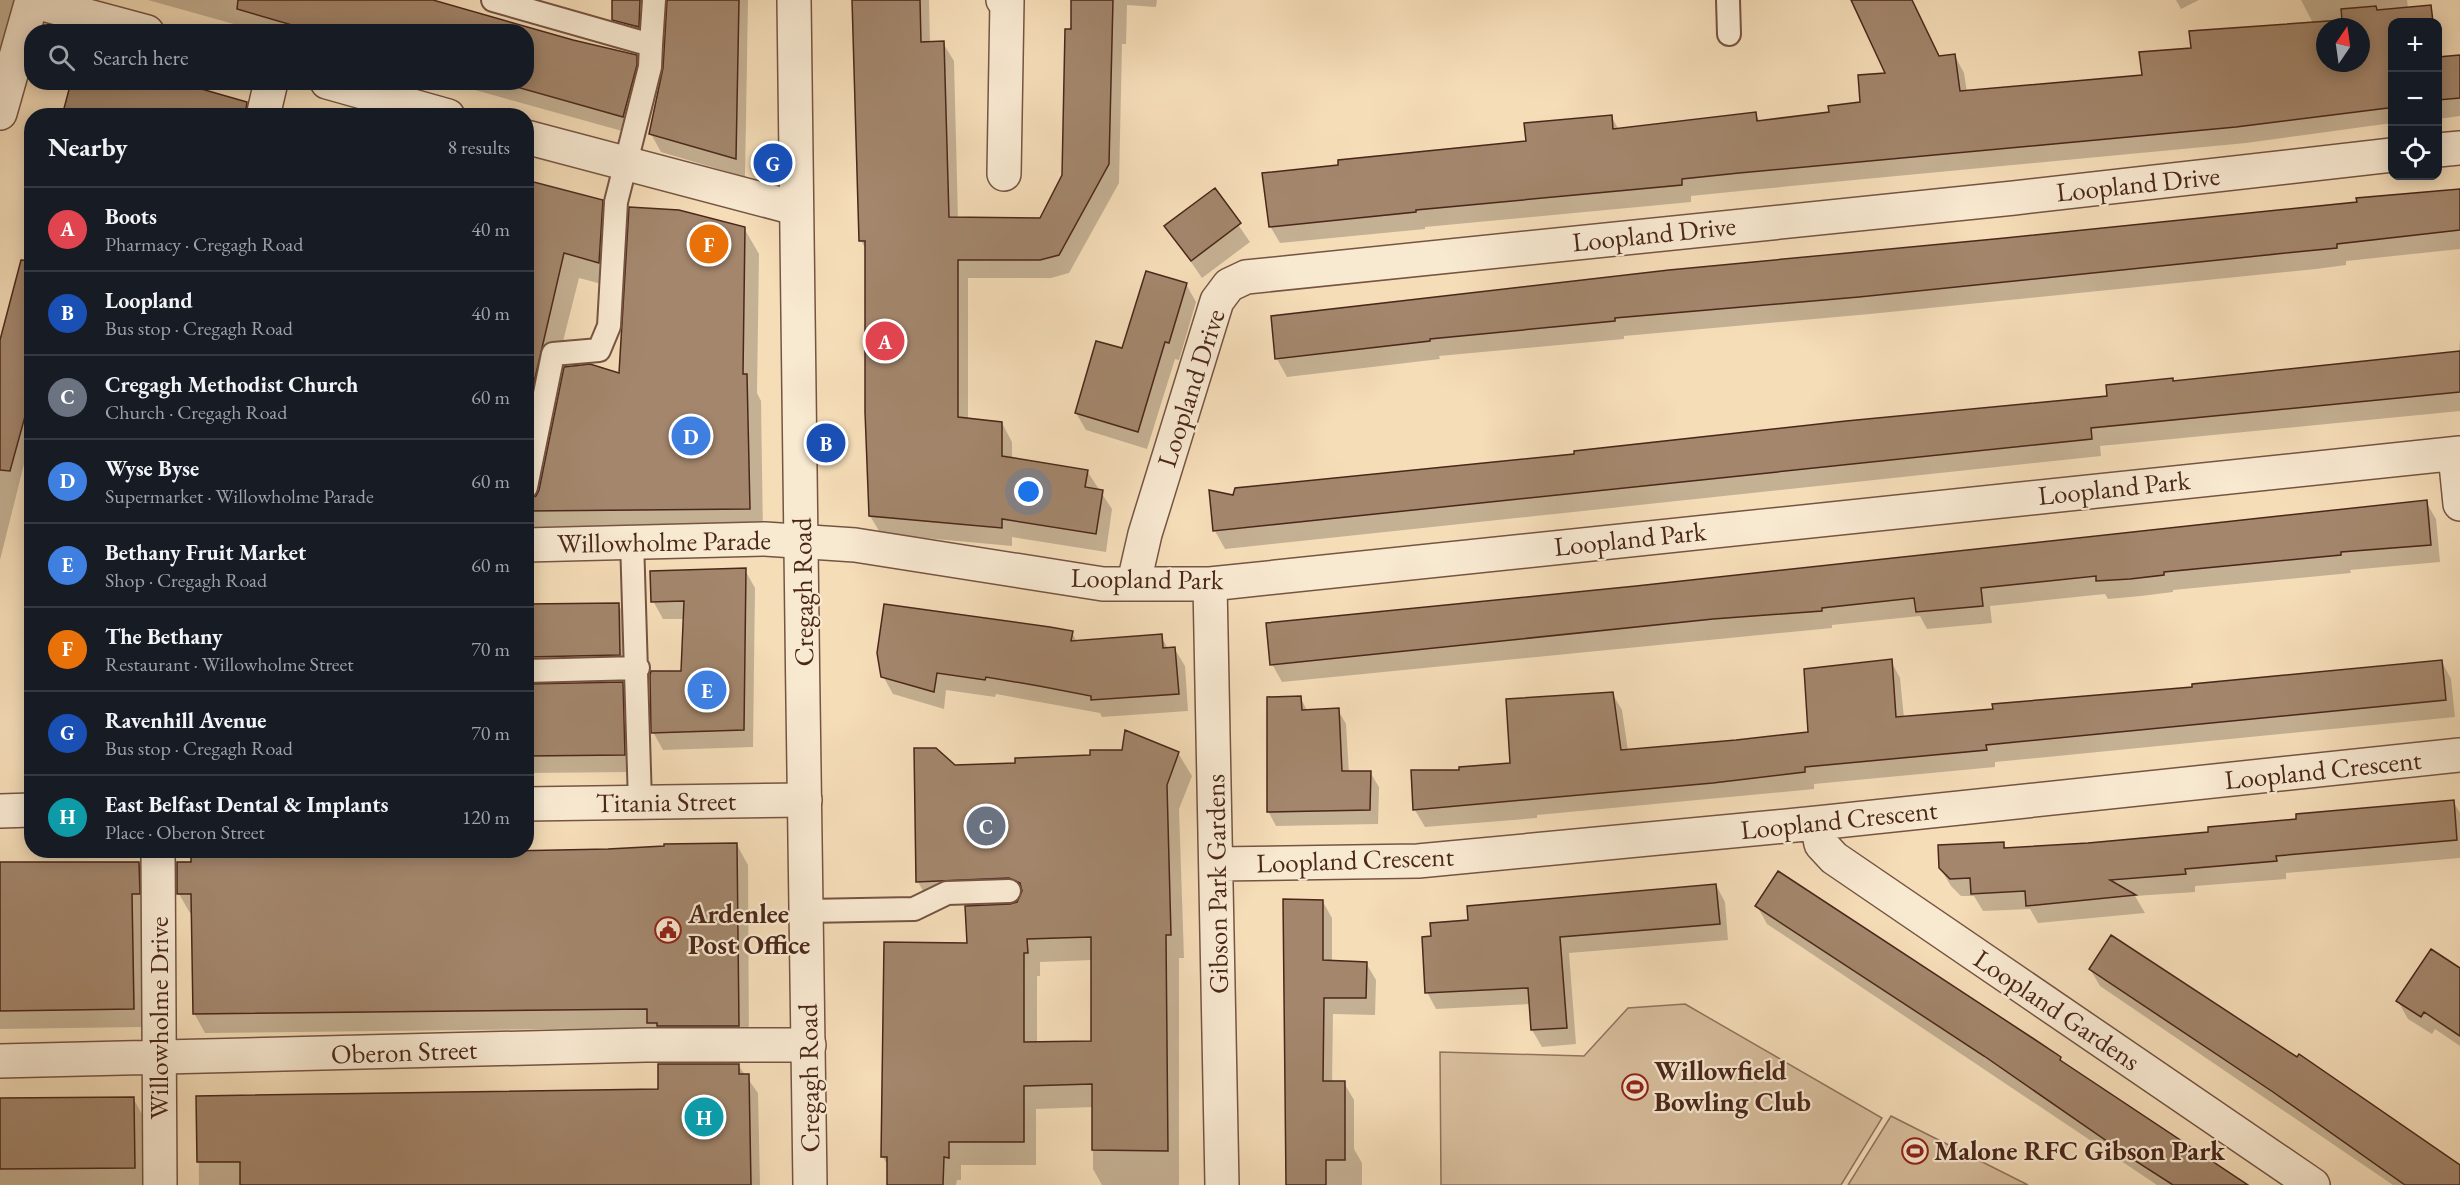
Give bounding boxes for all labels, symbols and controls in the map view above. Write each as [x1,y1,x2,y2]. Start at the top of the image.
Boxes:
north arrow [2316,18,2370,72]
map controls [2388,18,2442,180]
button: + [2388,18,2442,72]
search box [24,24,534,90]
icon: search [45,41,78,74]
text: Search here [93,43,188,72]
button: − [2388,72,2442,126]
button: locate [2388,126,2442,180]
text: Nearby [48,130,128,164]
text: 8 results [447,134,510,160]
pin: G [754,140,792,186]
street label: Loopland Drive [2054,158,2222,209]
text: Boots [105,202,157,231]
street label: Loopland Drive [1570,208,1738,259]
text: A [60,216,75,242]
text: 40 m [471,216,510,242]
pin: F [690,222,728,266]
text: Pharmacy · Cregagh Road [105,231,303,257]
text: Loopland [105,286,193,315]
text: B [61,300,74,326]
text: 40 m [471,300,510,326]
street label: Loopland Drive [1148,304,1233,471]
text: Bus stop · Cregagh Road [105,315,293,341]
pin: A [866,318,904,364]
text: Cregagh Methodist Church [105,370,358,399]
text: C [60,384,75,410]
text: 60 m [471,384,510,410]
text: Church · Cregagh Road [105,399,287,425]
pin: D [672,414,710,458]
pin: B [806,420,846,466]
text: Wyse Byse [105,454,199,483]
street label: Loopland Park [2036,462,2192,513]
text: D [60,468,75,494]
text: 60 m [471,468,510,494]
your location [1014,477,1043,506]
text: Supermarket · Willowholme Parade [105,483,374,509]
street label: Loopland Park [1552,513,1708,564]
street label: Cregagh Road [784,517,821,667]
street label: Willowholme Parade [557,522,771,561]
text: Bethany Fruit Market [105,538,306,567]
text: E [62,552,73,578]
text: 60 m [471,552,510,578]
street label: Loopland Park [1070,560,1224,597]
text: Shop · Cregagh Road [105,567,267,593]
text: The Bethany [105,622,223,651]
text: F [62,636,73,662]
text: 70 m [471,636,510,662]
text: Restaurant · Willowholme Street [105,651,354,677]
pin: E [688,668,726,712]
text: Ravenhill Avenue [105,706,267,735]
text: G [60,720,75,746]
text: 70 m [471,720,510,746]
text: Bus stop · Cregagh Road [105,735,293,761]
street label: Loopland Crescent [2223,742,2424,797]
street label: Gibson Park Gardens [1197,774,1236,994]
street label: Titania Street [596,783,737,820]
text: East Belfast Dental & Implants [105,790,388,819]
street label: Loopland Crescent [1739,792,1940,847]
text: H [59,804,76,830]
text: 120 m [462,804,510,830]
pin: C [966,804,1006,848]
text: Place · Oberon Street [105,819,265,845]
street label: Loopland Crescent [1256,839,1455,880]
place label: Ardenlee Post Office [687,896,810,962]
public building icon: Ardenlee Post Office [653,915,683,945]
street label: Willowholme Drive [141,916,176,1120]
street label: Loopland Gardens [1967,941,2147,1078]
street label: Cregagh Road [790,1003,827,1153]
street label: Oberon Street [330,1031,478,1072]
place label: Willowfield Bowling Club [1654,1053,1811,1119]
sports icon: Willowfield Bowling Club [1620,1072,1650,1102]
pin: H [684,1094,724,1140]
place label: Malone RFC Gibson Park [1934,1133,2226,1168]
sports icon: Malone RFC Gibson Park [1900,1136,1930,1166]

